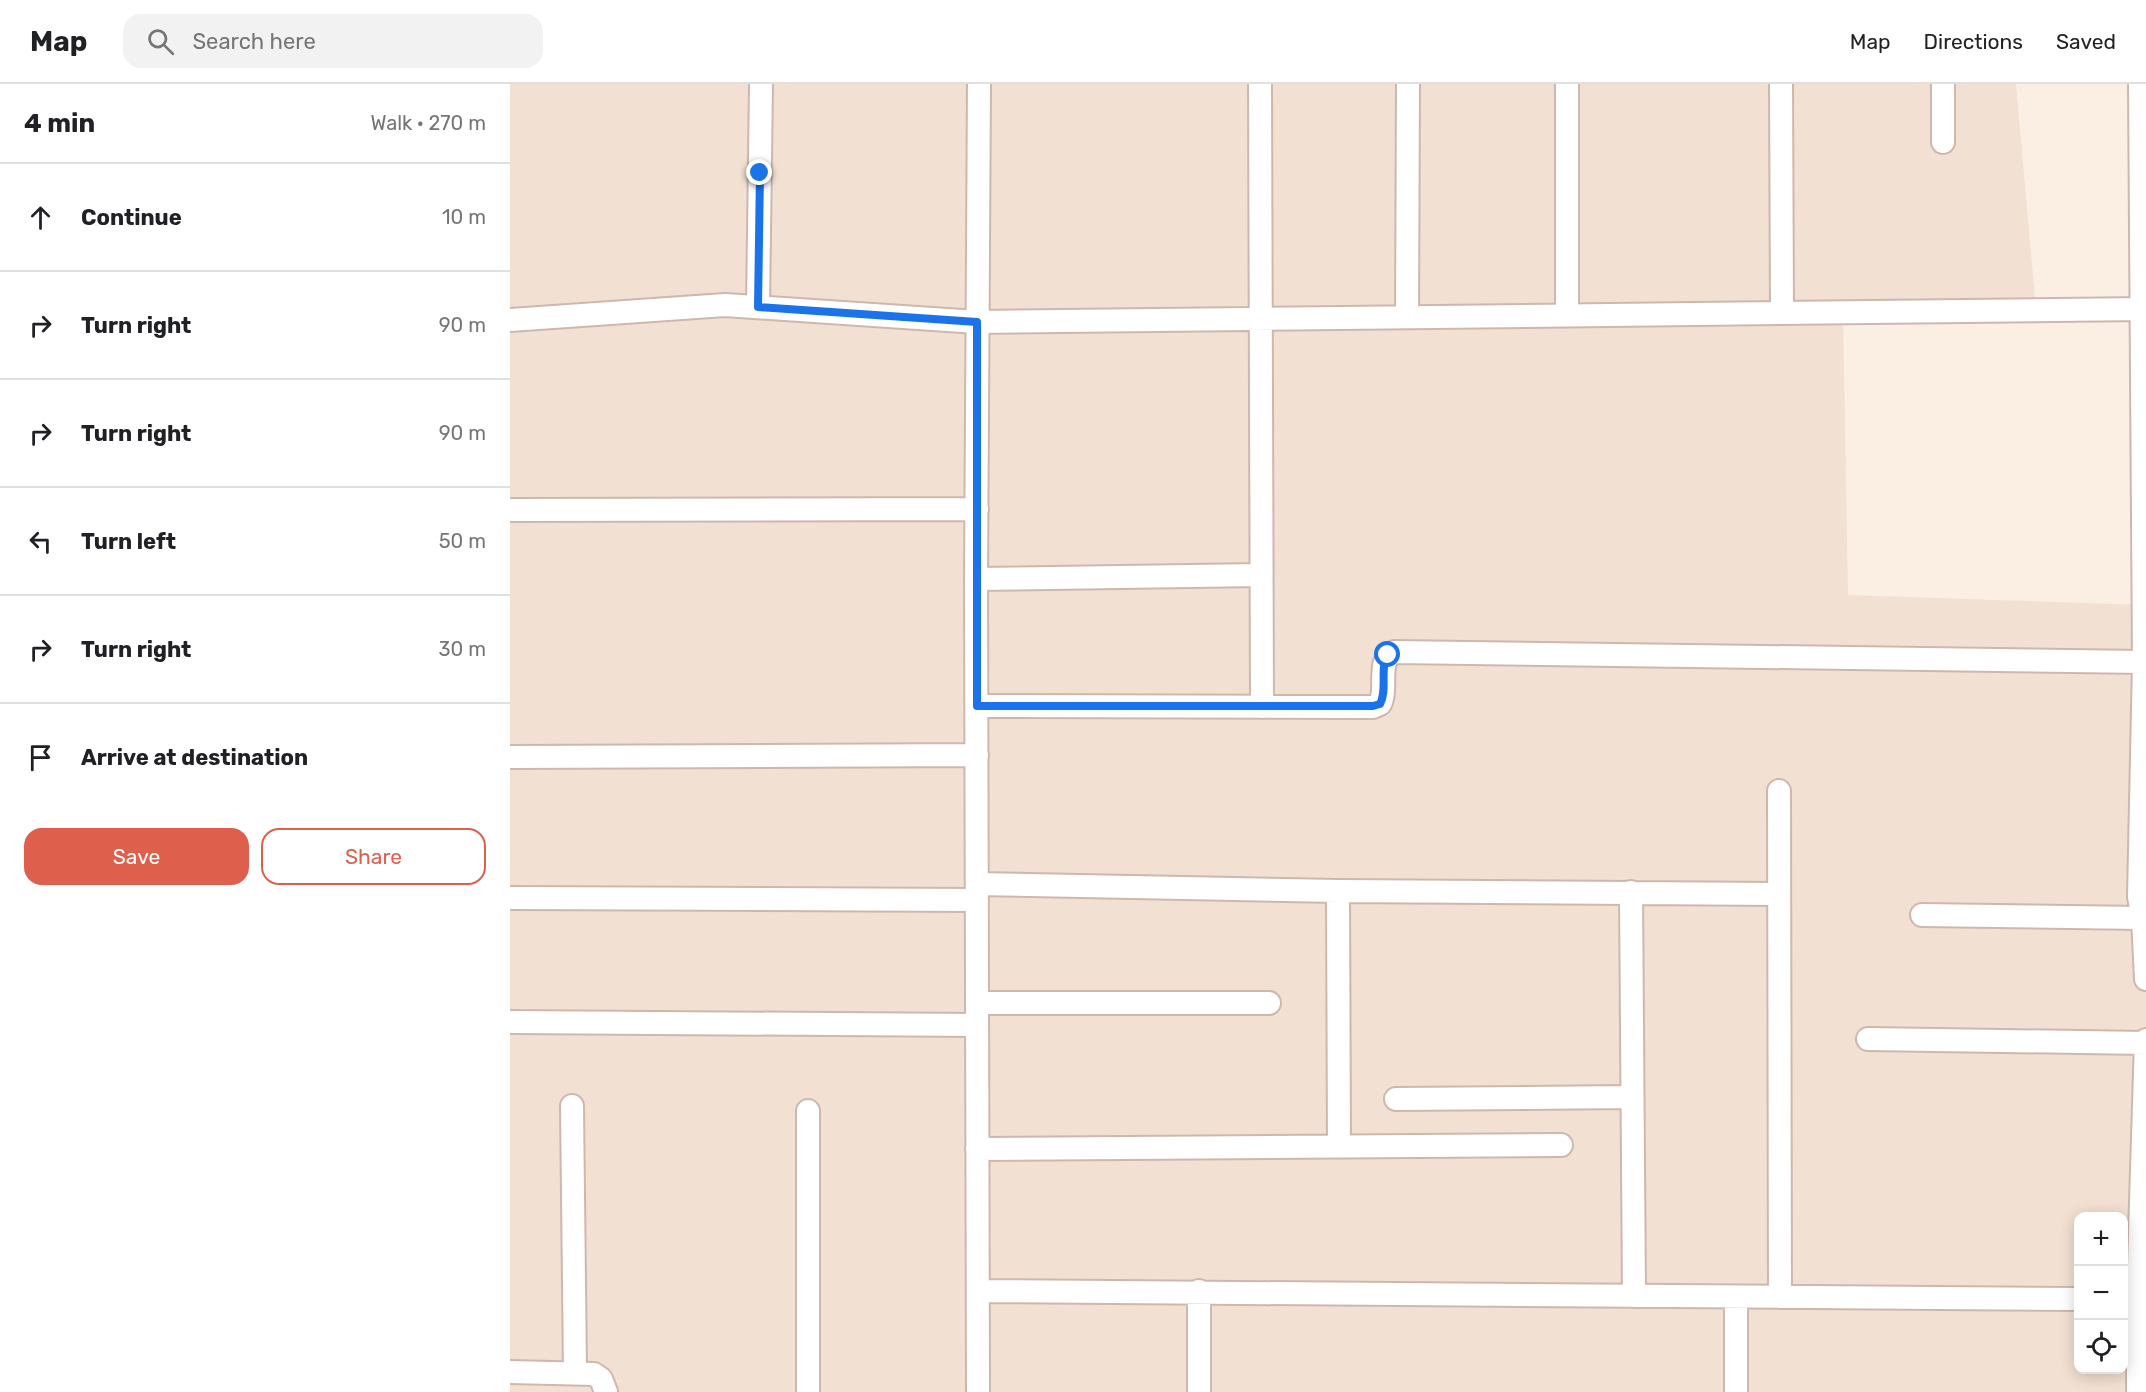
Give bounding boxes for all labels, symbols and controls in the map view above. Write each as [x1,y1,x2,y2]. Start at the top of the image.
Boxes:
search box [123,14,543,68]
text: Map [30,25,87,58]
icon: search [144,25,177,58]
text: Search here [192,28,316,55]
text: Map [1850,29,1891,54]
text: Directions [1924,29,2023,54]
text: Saved [2056,29,2116,54]
text: 4 min [24,108,95,139]
text: Walk · 270 m [371,111,486,135]
route end [746,159,772,185]
icon: ahead [24,201,57,234]
text: Continue [81,204,182,231]
text: 10 m [442,205,486,229]
icon: right [24,309,57,342]
text: Turn right [81,312,191,339]
text: 90 m [439,313,486,337]
icon: right [24,417,57,450]
text: Turn right [81,420,191,447]
text: 90 m [439,421,486,445]
icon: left [24,525,57,558]
text: Turn left [81,528,176,555]
text: 50 m [439,529,486,553]
icon: right [24,633,57,666]
text: Turn right [81,636,191,663]
text: 30 m [439,637,486,661]
route start [1374,641,1400,667]
icon: arrive [24,741,57,774]
text: Arrive at destination [81,744,308,771]
button: Save [24,828,249,885]
button: Share [261,828,486,885]
map controls [2074,1212,2128,1374]
button: + [2074,1212,2128,1266]
button: − [2074,1266,2128,1320]
button: locate [2074,1320,2128,1374]

